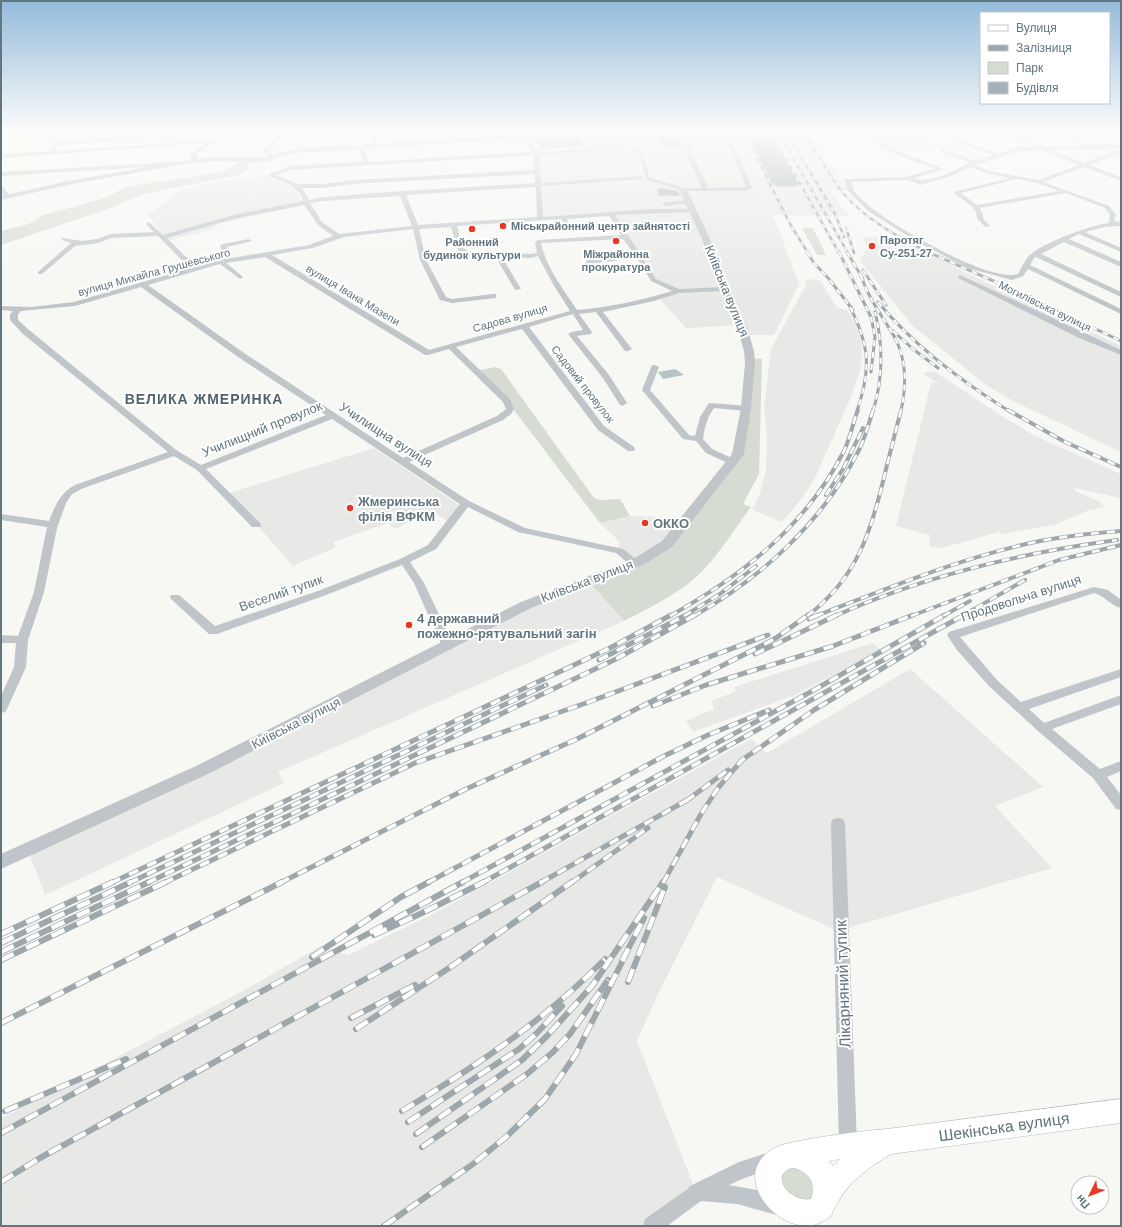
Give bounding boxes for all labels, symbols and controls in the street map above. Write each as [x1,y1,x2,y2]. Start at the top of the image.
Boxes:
legend [980,12,1110,104]
text: Вулиця [1016,21,1057,35]
text: Залізниця [1016,41,1072,55]
text: Парк [1016,61,1044,75]
text: Будівля [1016,81,1058,95]
place label: Міськрайонний центр зайнятості [511,220,690,232]
marker: Міськрайонний центр зайнятості [498,221,508,231]
marker: Районний будинок культури [467,224,477,234]
place label: Паротяг Су-251-27 [880,234,932,259]
place label: Районний будинок культури [423,236,521,261]
marker: Міжрайонна прокуратура [611,236,621,246]
marker: Паротяг Су-251-27 [867,241,877,251]
street label: Київська вулиця [702,243,752,339]
street label: вулиця Михайла Грушевського [77,246,231,298]
place label: Міжрайонна прокуратура [582,248,651,273]
street label: вулиця Івана Мазепи [304,262,402,328]
street label: Могилівська вулиця [997,278,1093,334]
street label: Садова вулиця [471,302,549,334]
street label: Садовий провулок [549,343,617,425]
district label: ВЕЛИКА ЖМЕРИНКА [125,391,283,407]
street label: Училищний провулок [200,398,324,460]
street label: Училищна вулиця [337,399,435,471]
place label: Жмеринська філія ВФКМ [357,494,440,524]
marker: Жмеринська філія ВФКМ [345,503,355,513]
place label: ОККО [653,516,689,531]
marker: ОККО [640,518,650,528]
street label: Київська вулиця [539,557,635,605]
street label: Веселий тупик [237,572,325,614]
street label: Продовольча вулиця [959,572,1083,624]
place label: 4 державний пожежно-рятувальний загін [417,611,597,641]
marker: 4 державний пожежно-рятувальний загін [404,620,414,630]
street label: Київська вулиця [249,694,343,752]
street label: Лікарняний тупик [832,919,854,1048]
street label: Шекінська вулиця [938,1109,1070,1145]
north arrow [1070,1175,1110,1215]
text: Пн [1073,1192,1092,1211]

